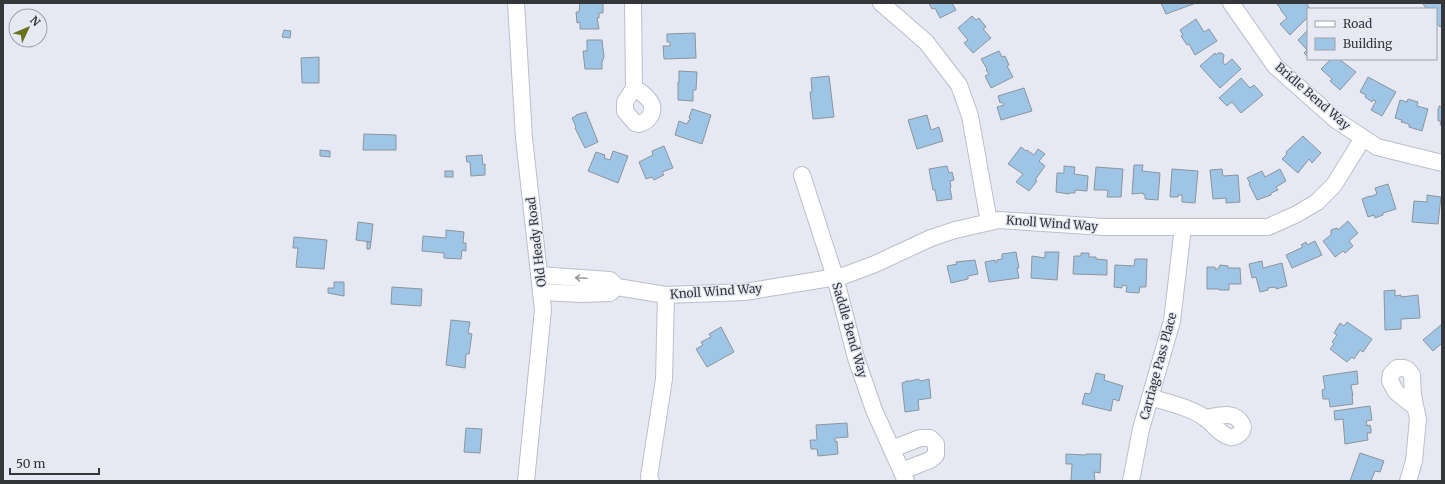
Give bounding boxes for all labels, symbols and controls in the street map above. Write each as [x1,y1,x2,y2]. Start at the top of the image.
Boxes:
north arrow [8,8,48,48]
legend [1307,8,1437,60]
text: N [27,13,43,29]
text: Road [1343,16,1372,31]
text: Building [1343,36,1393,51]
street label: Bridle Bend Way [1272,59,1354,133]
street label: Old Heady Road [523,196,549,288]
street label: Knoll Wind Way [1005,212,1099,234]
one-way arrow [575,275,588,282]
street label: Knoll Wind Way [669,280,763,302]
street label: Saddle Bend Way [829,281,871,379]
street label: Carriage Pass Place [1136,311,1180,421]
scale bar [10,450,99,476]
text: 50 m [16,456,45,471]

